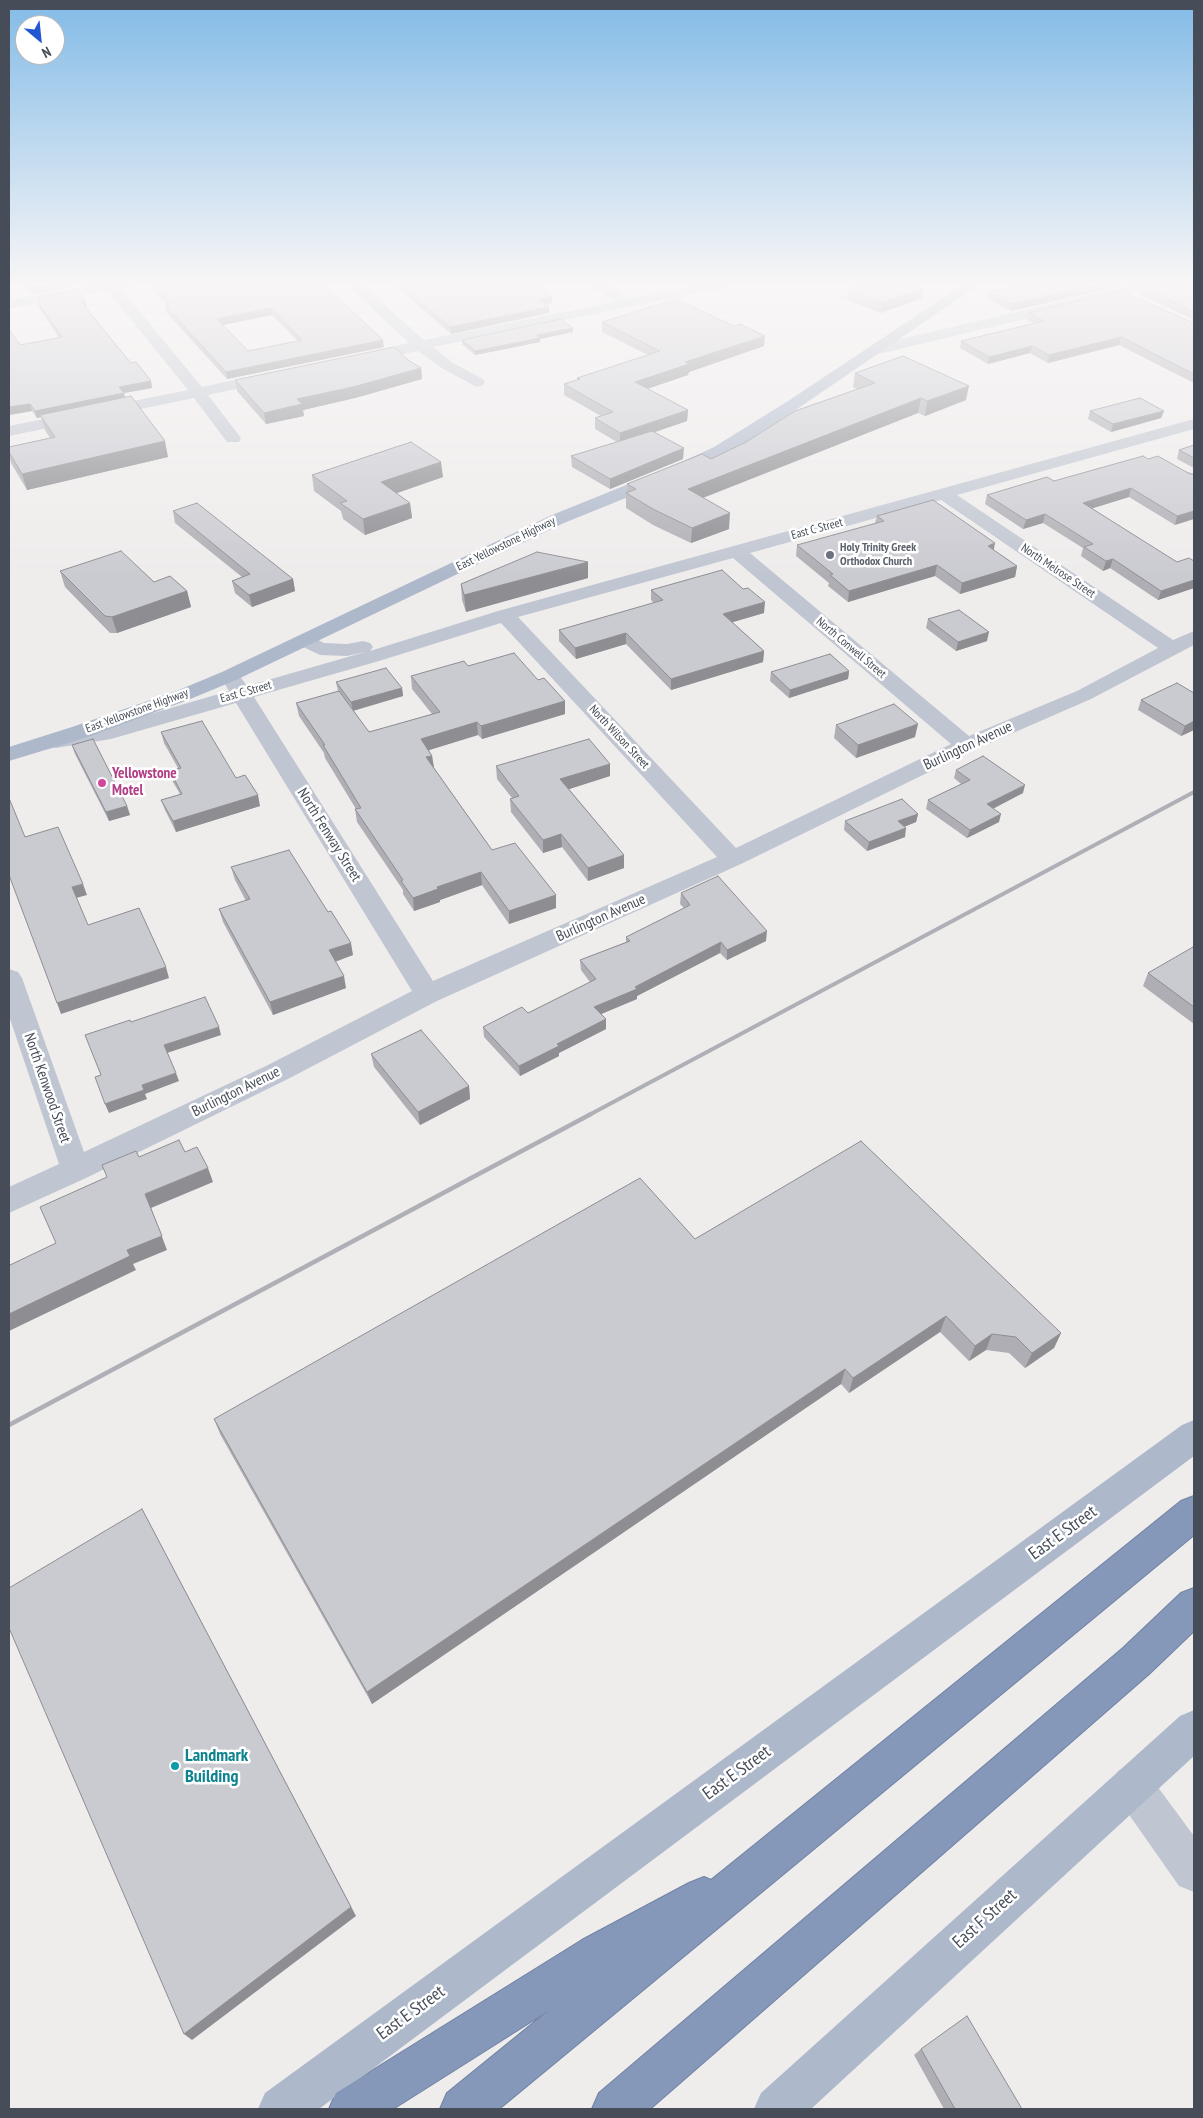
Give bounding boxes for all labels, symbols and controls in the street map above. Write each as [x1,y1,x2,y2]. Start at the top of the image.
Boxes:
north arrow [15,15,65,65]
text: N [39,43,54,62]
street label: East Yellowstone Highway [454,514,558,574]
street label: East C Street [790,515,844,543]
place label: Holy Trinity Greek Orthodox Church [840,541,916,569]
street label: North Melrose Street [1018,541,1098,601]
marker: Holy Trinity Greek Orthodox Church [824,549,836,561]
street label: North Conwell Street [813,615,889,681]
street label: East C Street [219,678,273,706]
street label: East Yellowstone Highway [84,686,190,736]
street label: North Wilson Street [586,702,652,772]
street label: Burlington Avenue [921,718,1015,774]
place label: Yellowstone Motel [112,765,177,800]
marker: Yellowstone Motel [96,777,108,789]
street label: North Fenway Street [293,785,365,885]
street label: Burlington Avenue [554,890,648,946]
street label: North Kenwood Street [20,1031,74,1145]
street label: Burlington Avenue [189,1063,283,1121]
street label: East E Street [1025,1501,1101,1565]
street label: East E Street [699,1741,775,1805]
place label: Landmark Building [185,1745,248,1788]
marker: Landmark Building [169,1760,181,1772]
street label: East F Street [949,1885,1021,1953]
street label: East E Street [373,1981,449,2045]

